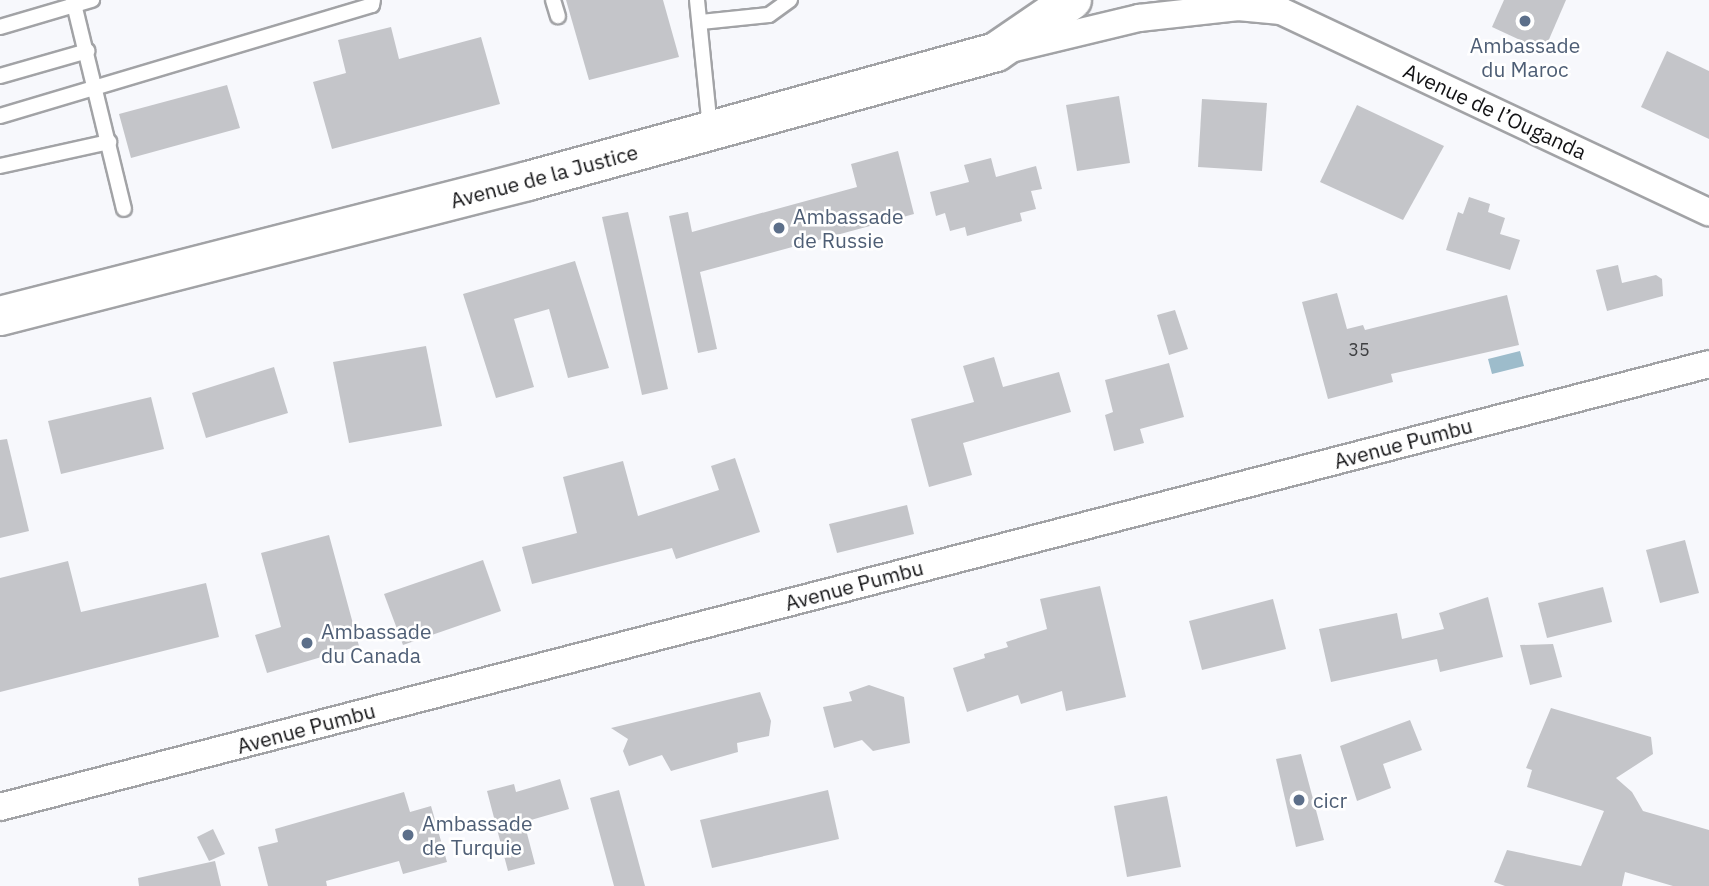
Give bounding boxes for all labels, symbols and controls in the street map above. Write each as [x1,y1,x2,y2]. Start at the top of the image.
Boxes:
marker: Ambassade du Maroc [1517,13,1533,29]
place label: Ambassade du Maroc [1470,32,1580,82]
street label: Avenue de l’Ouganda [1399,58,1591,164]
street label: Avenue de la Justice [448,139,640,213]
place label: Ambassade de Russie [793,203,903,253]
marker: Ambassade de Russie [771,220,787,236]
house number: 35 [1348,339,1370,361]
street label: Avenue Pumbu [1331,412,1475,474]
street label: Avenue Pumbu [782,554,926,616]
place label: Ambassade du Canada [321,618,431,668]
marker: Ambassade du Canada [299,635,315,651]
street label: Avenue Pumbu [234,697,378,759]
place label: cicr [1313,787,1347,813]
marker: cicr [1291,792,1307,808]
place label: Ambassade de Turquie [422,810,532,860]
marker: Ambassade de Turquie [400,827,416,843]

